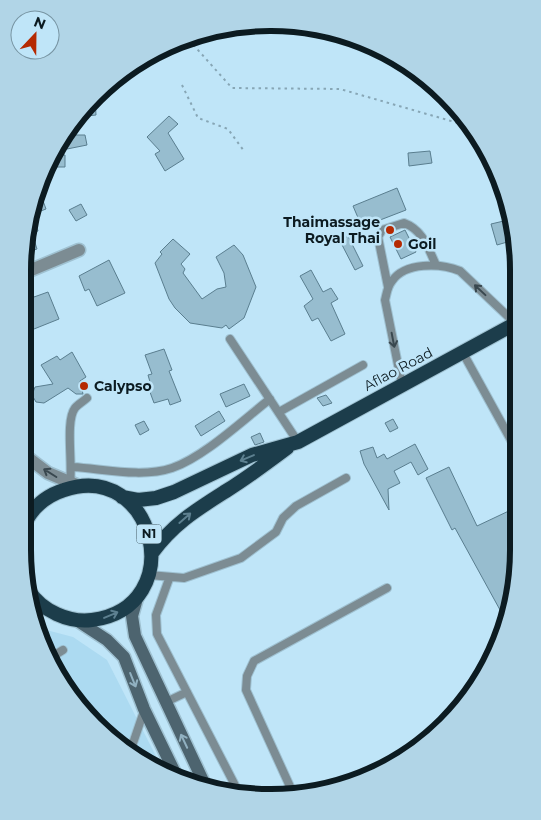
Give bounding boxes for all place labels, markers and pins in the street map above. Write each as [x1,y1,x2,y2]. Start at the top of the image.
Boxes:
place label: Thaimassage Royal Thai [283,213,380,247]
marker: Thaimassage Royal Thai [384,224,396,236]
place label: Goil [408,235,436,253]
marker: Goil [392,238,404,250]
place label: Calypso [94,377,152,395]
marker: Calypso [78,380,90,392]

